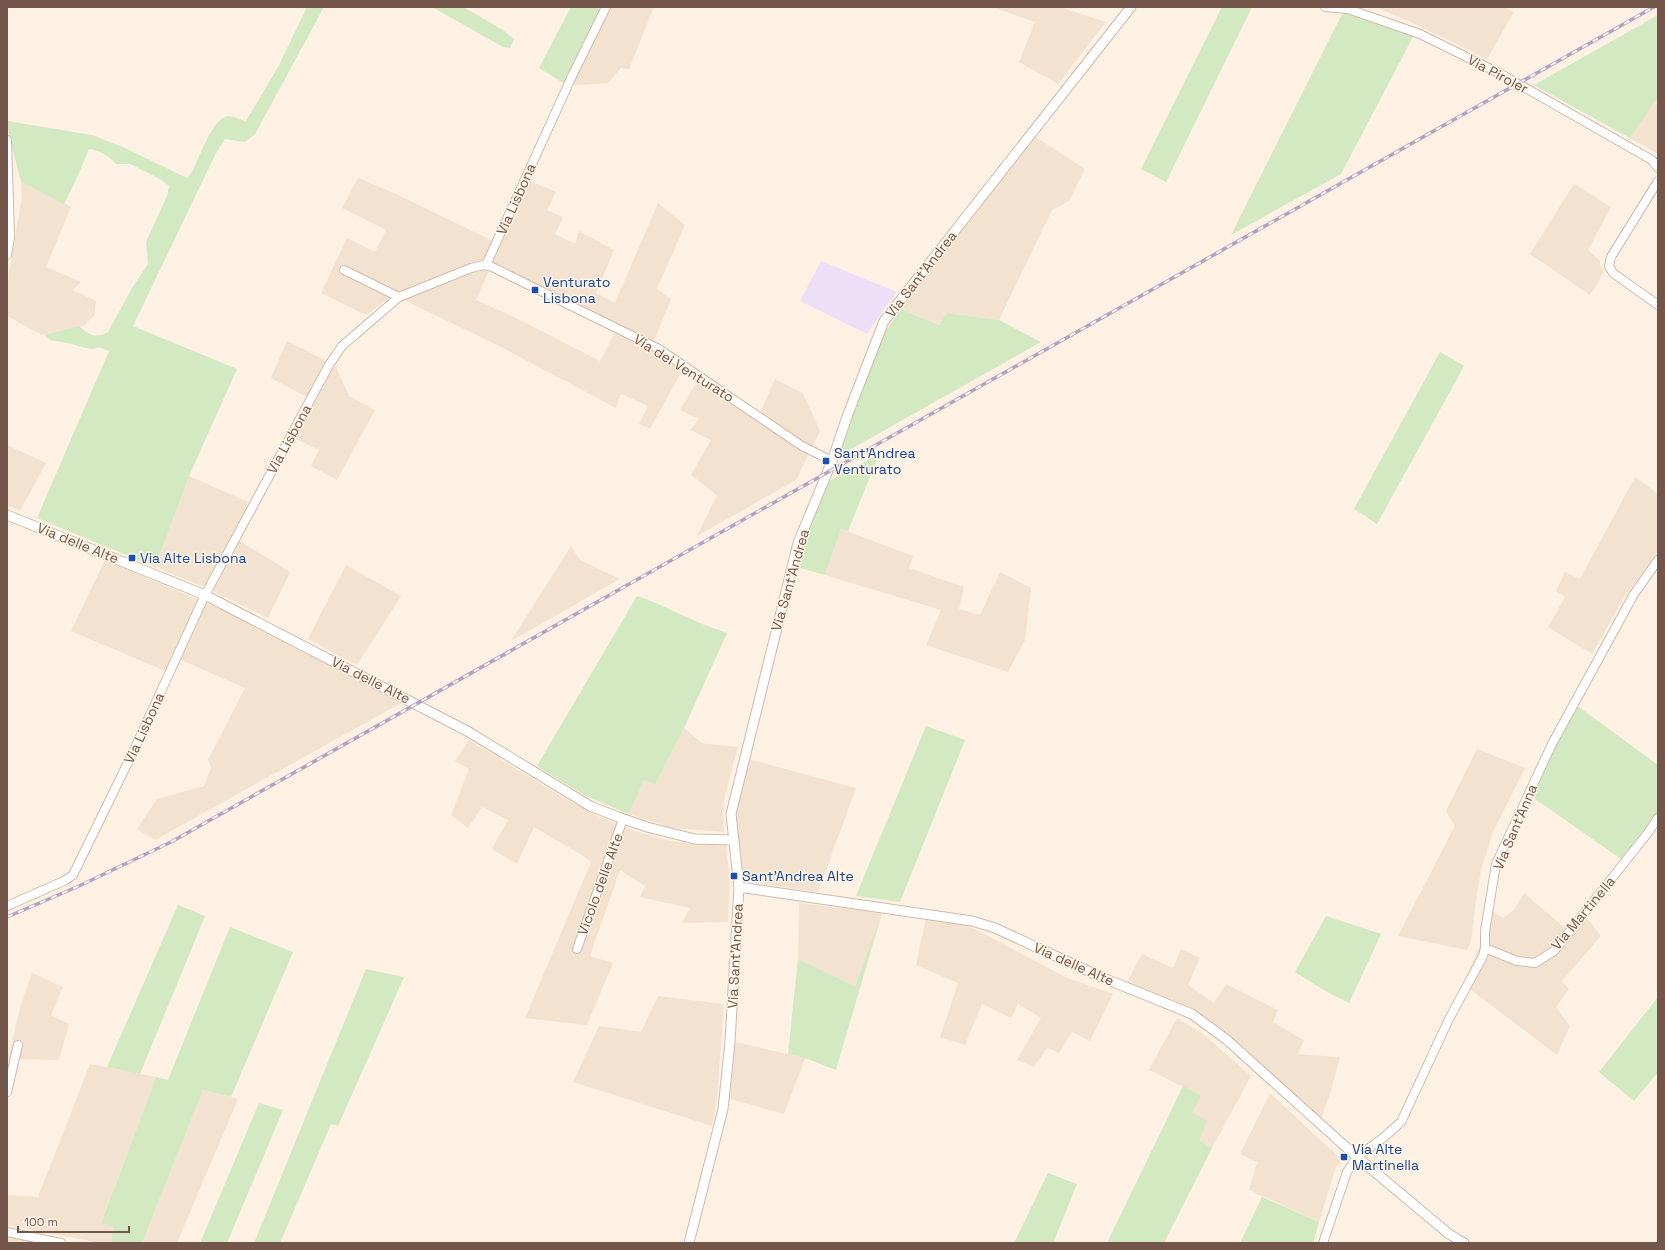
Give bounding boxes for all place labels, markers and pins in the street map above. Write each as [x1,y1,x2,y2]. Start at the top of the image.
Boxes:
place label: Venturato Lisbona [543,273,610,307]
marker: Venturato Lisbona [530,285,540,295]
place label: Sant'Andrea Venturato [834,444,916,478]
marker: Sant'Andrea Venturato [821,456,831,466]
place label: Via Alte Lisbona [140,549,247,567]
marker: Via Alte Lisbona [127,553,137,563]
place label: Sant'Andrea Alte [742,867,854,885]
marker: Sant'Andrea Alte [729,871,739,881]
place label: Via Alte Martinella [1352,1140,1419,1174]
marker: Via Alte Martinella [1339,1152,1349,1162]

